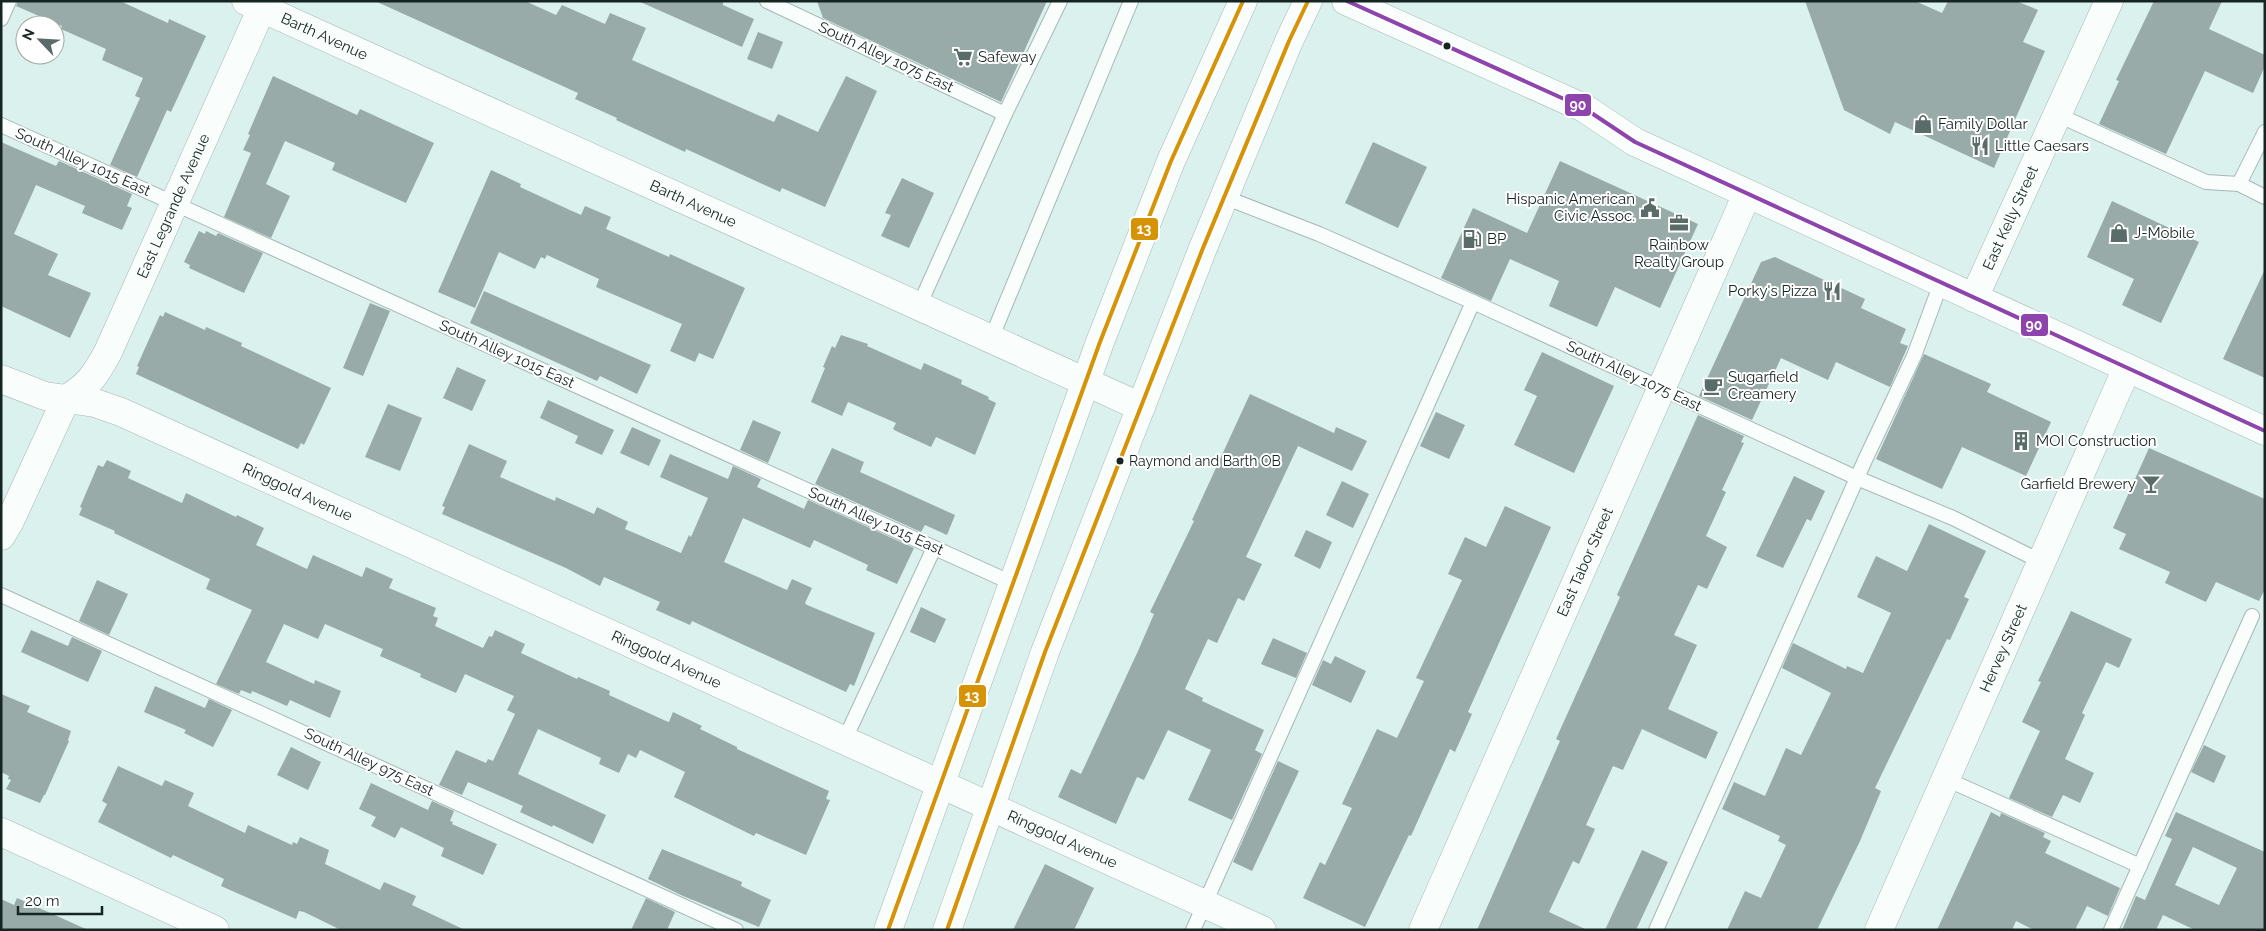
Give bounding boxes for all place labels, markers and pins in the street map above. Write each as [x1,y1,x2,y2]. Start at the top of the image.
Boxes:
unlabelled marker [1442,41,1452,51]
supermarket icon: Safeway [952,46,974,68]
place label: Safeway [978,48,1037,66]
shop icon: Family Dollar [1912,113,1934,135]
place label: Family Dollar [1938,115,2028,133]
restaurant icon: Little Caesars [1969,135,1991,157]
place label: Little Caesars [1995,137,2089,155]
place label: Hispanic American Civic Assoc. [1506,190,1635,225]
public building icon: Hispanic American Civic Assoc. [1639,197,1661,219]
office icon: Rainbow Realty Group [1668,212,1690,234]
shop icon: J-Mobile [2108,222,2130,244]
place label: J-Mobile [2134,224,2195,242]
fuel station icon: BP [1461,228,1483,250]
place label: BP [1487,230,1506,248]
place label: Rainbow Realty Group [1634,236,1724,271]
restaurant icon: Porky's Pizza [1821,280,1843,302]
place label: Porky's Pizza [1728,282,1817,300]
place label: Sugarfield Creamery [1728,368,1799,403]
cafe icon: Sugarfield Creamery [1702,375,1724,397]
building icon: MOI Construction [2010,430,2032,452]
place label: MOI Construction [2036,432,2157,450]
place label: Raymond and Barth OB [1129,453,1281,469]
marker: Raymond and Barth OB [1115,456,1125,466]
bar icon: Garfield Brewery [2140,473,2162,495]
place label: Garfield Brewery [2020,475,2136,493]

